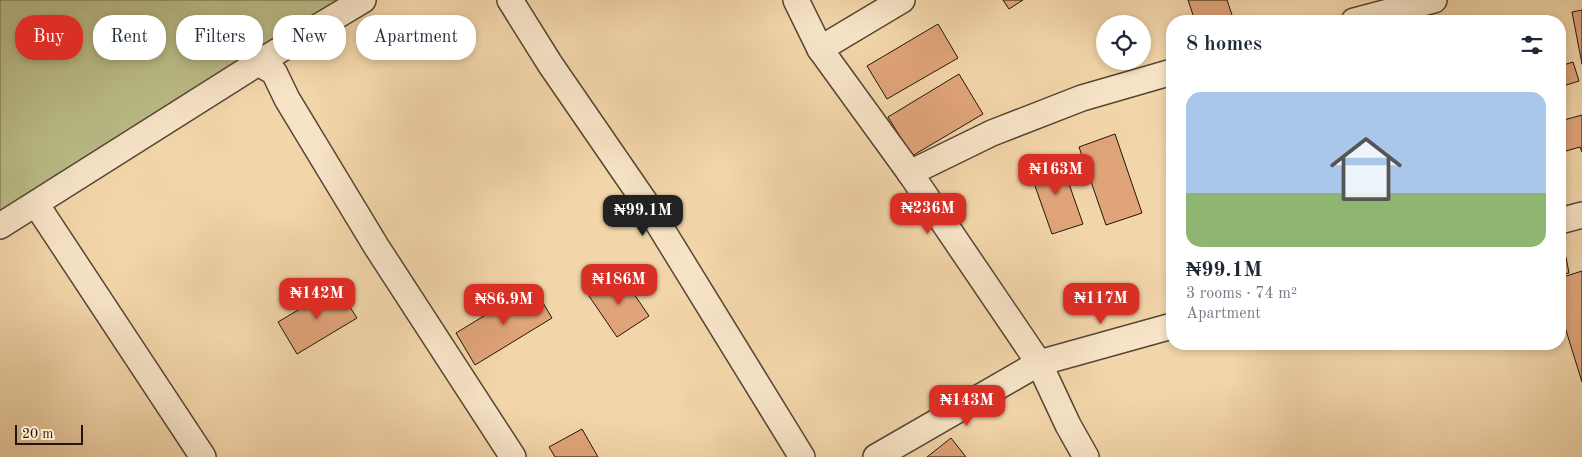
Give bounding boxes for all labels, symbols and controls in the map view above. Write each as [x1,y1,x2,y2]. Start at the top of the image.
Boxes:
chip: Buy [15,15,83,60]
chip: Rent [93,15,166,60]
chip: Filters [176,15,263,60]
chip: New [273,15,346,60]
chip: Apartment [356,15,476,60]
map controls [1096,15,1151,70]
button: locate [1096,15,1151,70]
icon: filters [1518,31,1546,59]
text: 8 homes [1186,34,1262,55]
icon: home [1321,124,1411,214]
pin: ₦163M [1021,154,1091,196]
text: ₦163M [1029,162,1083,178]
pin: ₦236M [893,192,963,235]
pin: ₦99.1M [602,194,684,237]
text: ₦236M [901,201,955,217]
text: ₦99.1M [614,203,672,219]
text: ₦99.1M [1186,260,1262,281]
pin: ₦186M [584,264,654,306]
text: ₦186M [592,272,646,288]
pin: ₦142M [282,278,352,320]
pin: ₦117M [1066,282,1136,325]
pin: ₦86.9M [463,284,545,326]
text: ₦142M [290,286,344,302]
text: 3 rooms · 74 m² [1186,286,1297,302]
text: ₦117M [1074,291,1128,307]
text: ₦86.9M [475,292,533,308]
text: Apartment [1186,306,1261,322]
pin: ₦143M [932,384,1002,427]
text: ₦143M [940,393,994,409]
scale bar [15,422,82,445]
text: 20 m [22,427,53,441]

